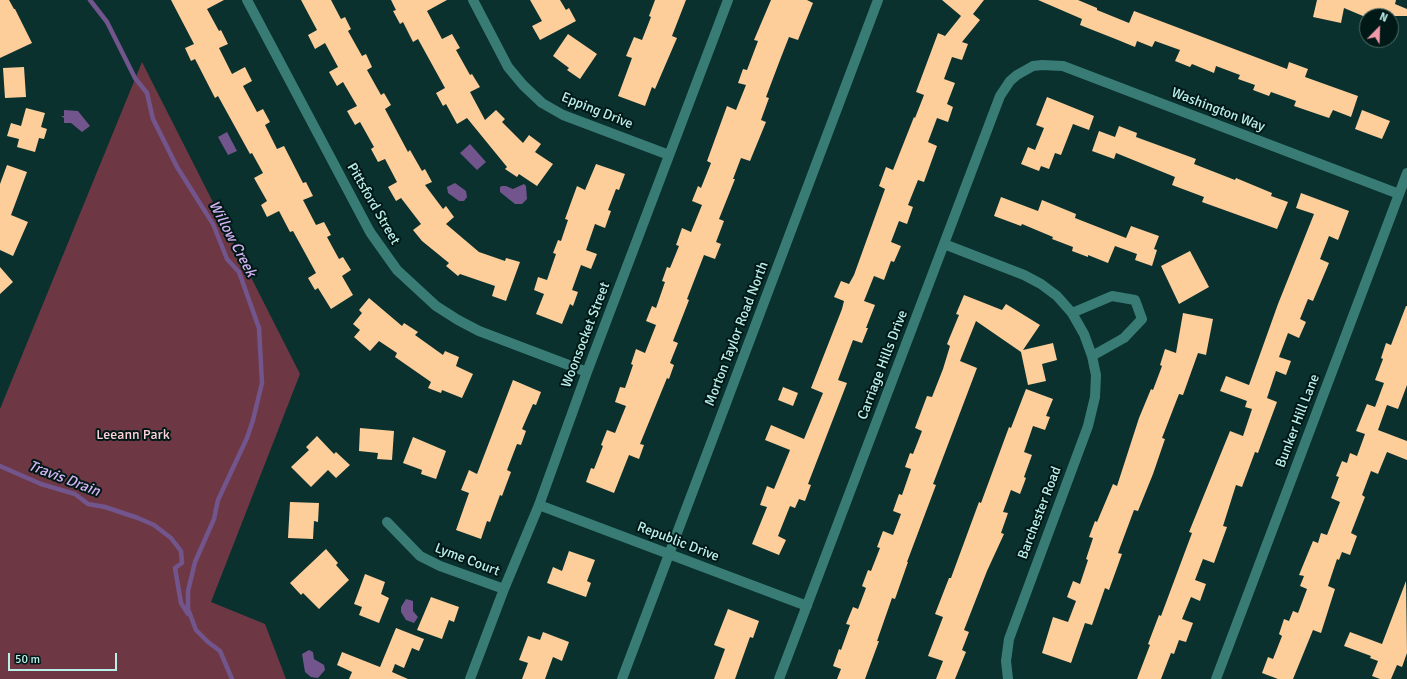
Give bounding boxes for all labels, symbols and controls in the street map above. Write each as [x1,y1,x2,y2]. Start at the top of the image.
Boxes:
north arrow [1359,8,1399,48]
text: N [1377,10,1390,25]
street label: Washington Way [1169,84,1267,136]
street label: Epping Drive [559,89,635,133]
street label: Pittsford Street [343,160,403,248]
water label: Willow Creek [204,198,260,280]
street label: Morton Taylor Road North [702,259,772,409]
street label: Woonsocket Street [558,280,614,390]
street label: Carriage Hills Drive [854,308,912,422]
street label: Bunker Hill Lane [1272,372,1324,470]
park label: Leeann Park [96,427,170,443]
water label: Travis Drain [26,457,102,501]
street label: Barchester Road [1015,464,1065,562]
street label: Republic Drive [635,519,721,565]
street label: Lyme Court [432,540,502,580]
scale bar [10,645,119,671]
text: 50 m [15,652,40,667]

